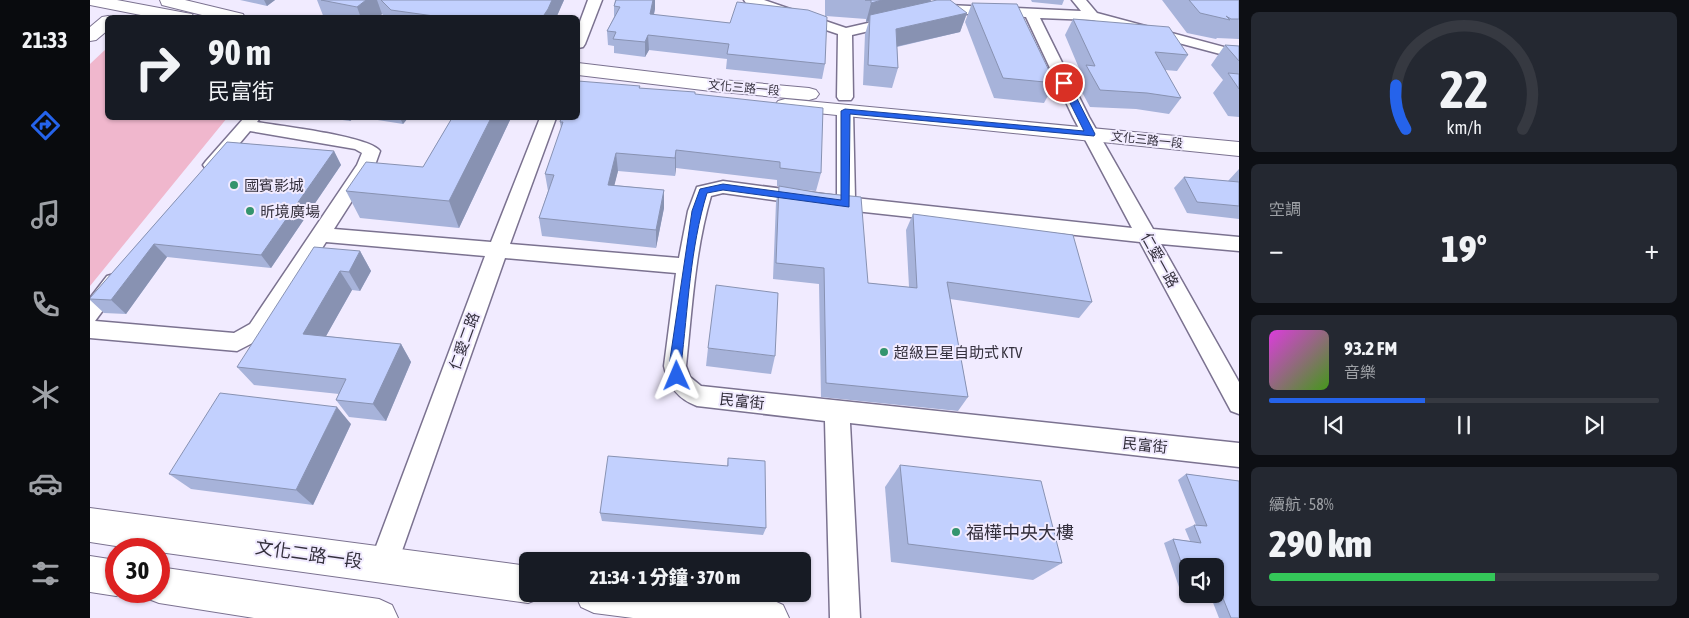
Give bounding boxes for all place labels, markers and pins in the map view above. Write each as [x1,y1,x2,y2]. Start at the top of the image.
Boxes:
pin [1043,62,1085,104]
place label: 國賓影城 [244,177,304,194]
marker: 國賓影城 [228,179,240,191]
place label: 昕境廣場 [260,203,320,220]
marker: 昕境廣場 [244,205,256,217]
place label: 超級巨星自助式 KTV [894,344,1023,361]
marker: 超級巨星自助式 KTV [878,346,890,358]
place label: 福樺中央大樓 [966,522,1074,543]
marker: 福樺中央大樓 [950,526,962,538]

